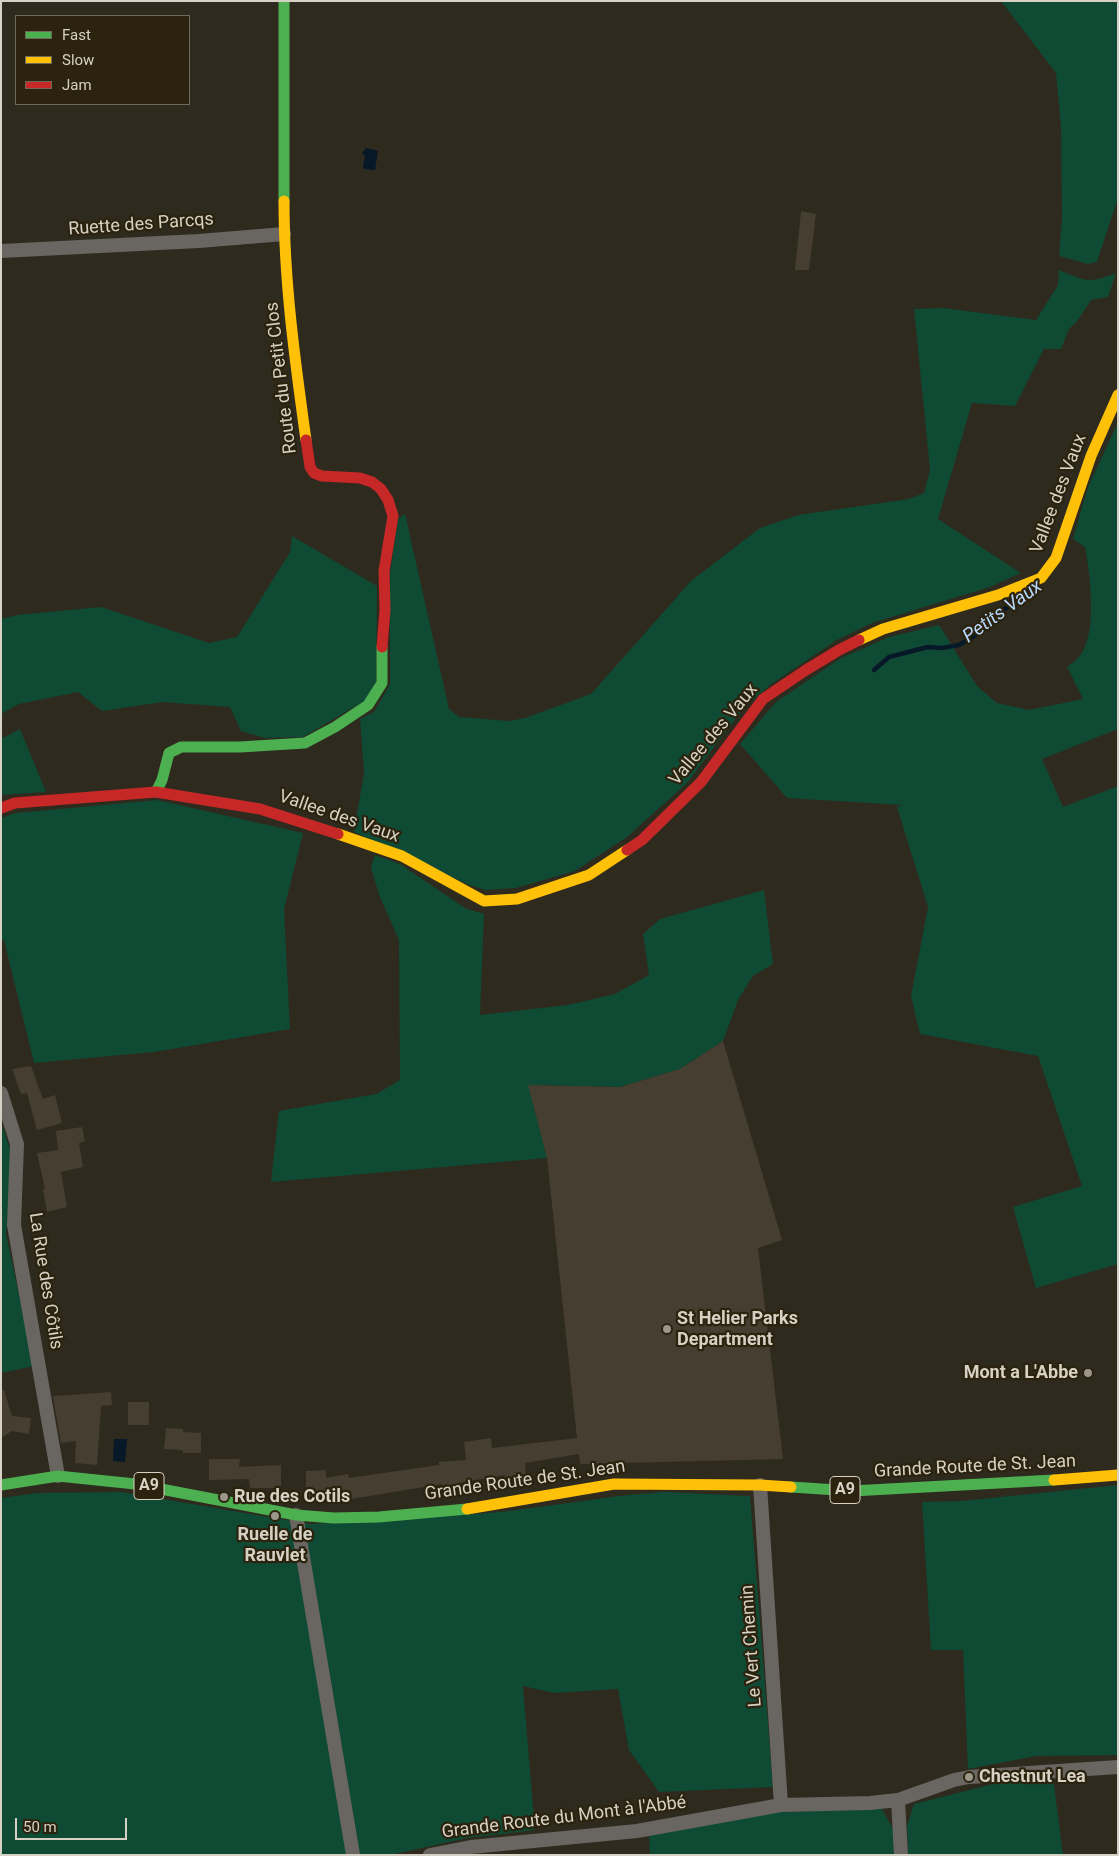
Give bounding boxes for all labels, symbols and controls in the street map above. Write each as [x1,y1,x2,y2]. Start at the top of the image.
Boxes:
legend [15,15,190,105]
text: Fast [62,26,91,44]
text: Slow [62,51,94,69]
text: Jam [62,76,92,94]
street label: Ruette des Parcqs [68,209,214,241]
street label: Route du Petit Clos [262,301,302,455]
street label: Vallee des Vaux [1026,431,1092,557]
water label: Petits Vaux [959,576,1047,648]
street label: Vallee des Vaux [665,680,763,790]
street label: Vallee des Vaux [276,786,402,848]
street label: La Rue des Côtils [24,1211,66,1351]
place label: St Helier Parks Department [677,1308,798,1350]
marker: St Helier Parks Department [661,1323,673,1335]
place label: Mont a L'Abbe [964,1362,1078,1384]
marker: Mont a L'Abbe [1082,1367,1094,1379]
street label: Grande Route de St. Jean [873,1451,1077,1483]
street label: Grande Route de St. Jean [423,1456,627,1506]
road number: A9 [134,1472,164,1500]
road number: A9 [830,1476,860,1504]
place label: Rue des Cotils [234,1486,350,1508]
marker: Rue des Cotils [218,1491,230,1503]
marker: Ruelle de Rauvlet [269,1510,281,1522]
place label: Ruelle de Rauvlet [238,1524,312,1566]
street label: Le Vert Chemin [737,1584,767,1708]
place label: Chestnut Lea [979,1766,1086,1788]
marker: Chestnut Lea [963,1771,975,1783]
street label: Grande Route du Mont à l'Abbé [441,1792,687,1844]
scale bar [18,1808,130,1840]
text: 50 m [23,1818,57,1836]

